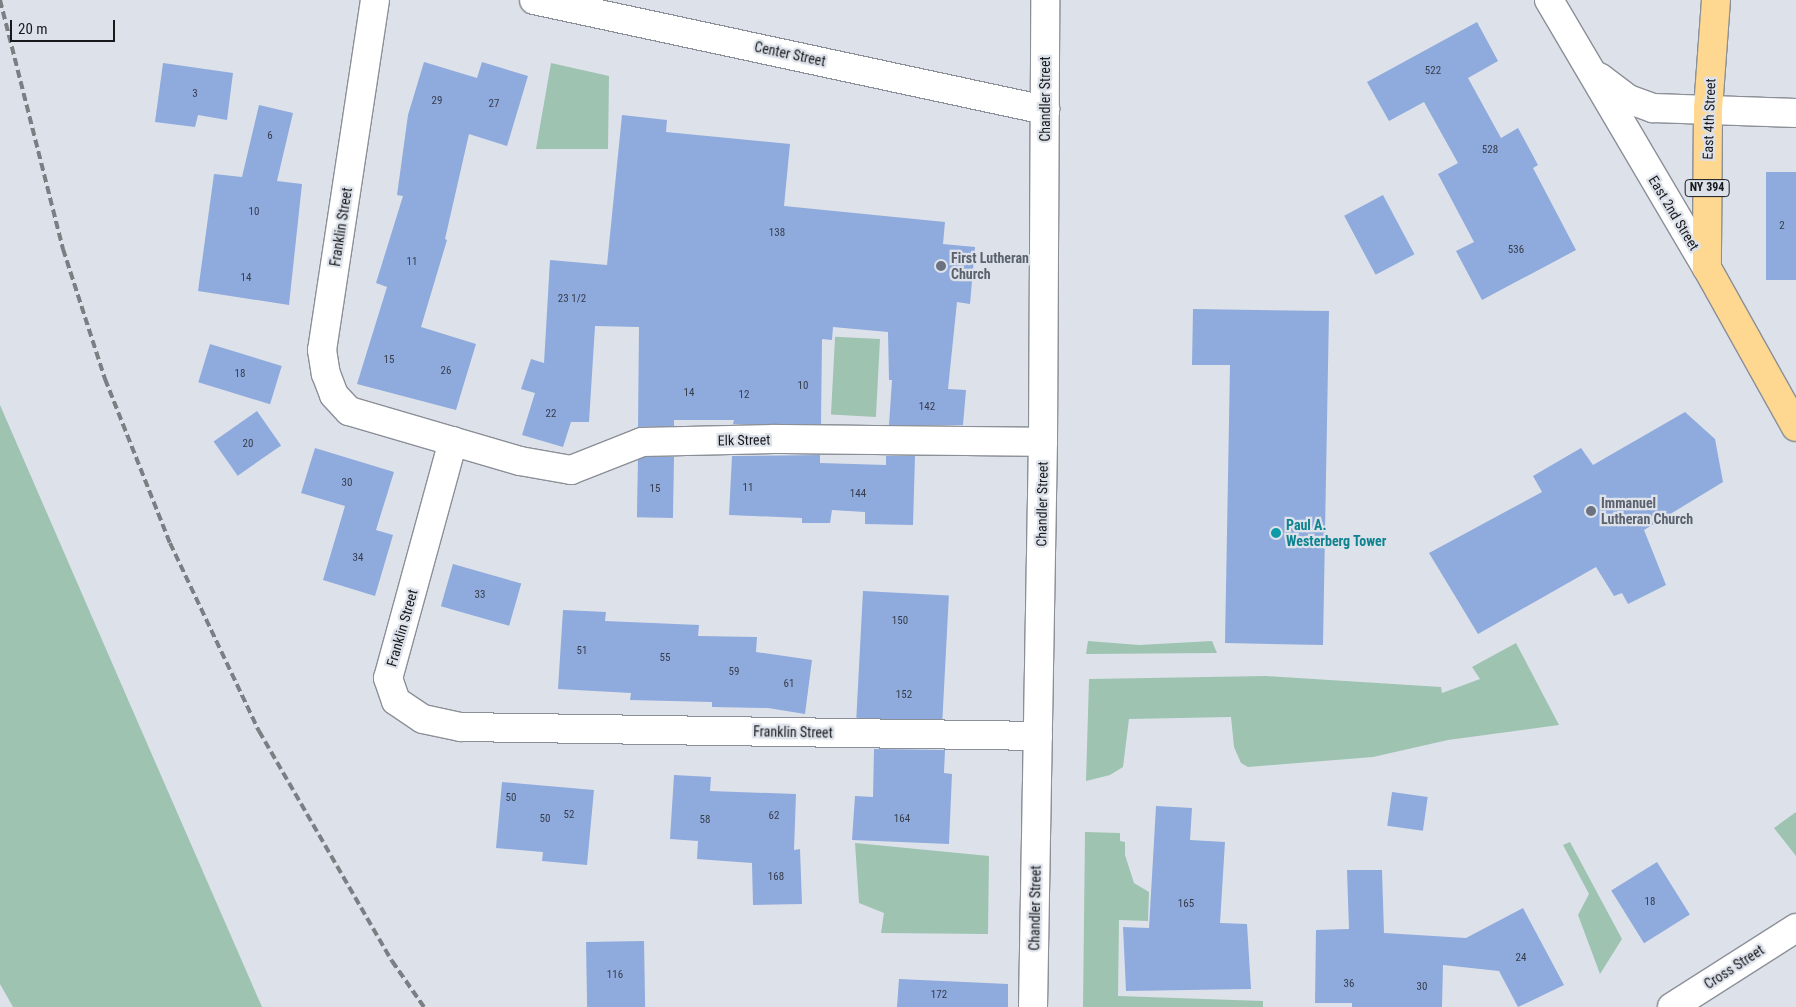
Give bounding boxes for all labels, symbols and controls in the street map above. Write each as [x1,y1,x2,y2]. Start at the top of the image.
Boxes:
scale bar [12,10,118,42]
text: 20 m [18,20,48,38]
street label: Center Street [753,38,827,70]
street label: Chandler Street [1037,56,1053,142]
house number: 522 [1425,64,1441,78]
street label: East 4th Street [1699,78,1719,160]
house number: 3 [192,87,198,101]
house number: 29 [432,94,442,108]
house number: 27 [489,97,499,111]
house number: 6 [267,129,273,143]
house number: 528 [1482,143,1498,157]
street label: East 2nd Street [1645,173,1703,253]
road number: NY 394 [1684,178,1730,198]
street label: Franklin Street [326,186,356,268]
house number: 10 [249,205,259,219]
house number: 2 [1779,219,1785,233]
house number: 138 [769,226,785,240]
house number: 536 [1508,243,1524,257]
place label: First Lutheran Church [951,250,1029,282]
house number: 11 [407,255,417,269]
marker: First Lutheran Church [935,260,947,272]
house number: 14 [241,271,251,285]
house number: 23 1/2 [558,292,586,306]
house number: 15 [384,353,394,367]
house number: 26 [441,364,451,378]
house number: 18 [235,367,245,381]
house number: 10 [798,379,808,393]
house number: 14 [684,386,694,400]
house number: 12 [739,388,749,402]
house number: 142 [919,400,935,414]
house number: 22 [546,407,556,421]
street label: Elk Street [718,431,770,449]
house number: 20 [243,437,253,451]
street label: Chandler Street [1033,461,1051,547]
house number: 30 [342,476,352,490]
house number: 11 [743,481,753,495]
house number: 15 [650,482,660,496]
house number: 144 [850,487,866,501]
place label: Immanuel Lutheran Church [1601,495,1693,528]
marker: Immanuel Lutheran Church [1585,505,1597,517]
place label: Paul A. Westerberg Tower [1286,517,1387,550]
marker: Paul A. Westerberg Tower [1270,527,1282,539]
house number: 34 [353,551,363,565]
street label: Franklin Street [383,587,421,669]
house number: 33 [475,588,485,602]
house number: 150 [892,614,908,628]
house number: 51 [577,644,587,658]
house number: 55 [660,651,670,665]
house number: 59 [729,665,739,679]
house number: 61 [784,677,794,691]
house number: 152 [896,688,912,702]
street label: Franklin Street [753,723,833,741]
house number: 50 [506,791,516,805]
house number: 52 [564,808,574,822]
house number: 62 [769,809,779,823]
house number: 50 [540,812,550,826]
house number: 164 [894,812,910,826]
house number: 58 [700,813,710,827]
street label: Chandler Street [1026,865,1044,951]
house number: 168 [768,870,784,884]
house number: 18 [1645,895,1655,909]
house number: 165 [1178,897,1194,911]
street label: Cross Street [1701,941,1767,993]
house number: 24 [1516,951,1526,965]
house number: 116 [607,968,623,982]
house number: 36 [1344,977,1354,991]
house number: 30 [1417,980,1427,994]
house number: 172 [931,988,947,1002]

